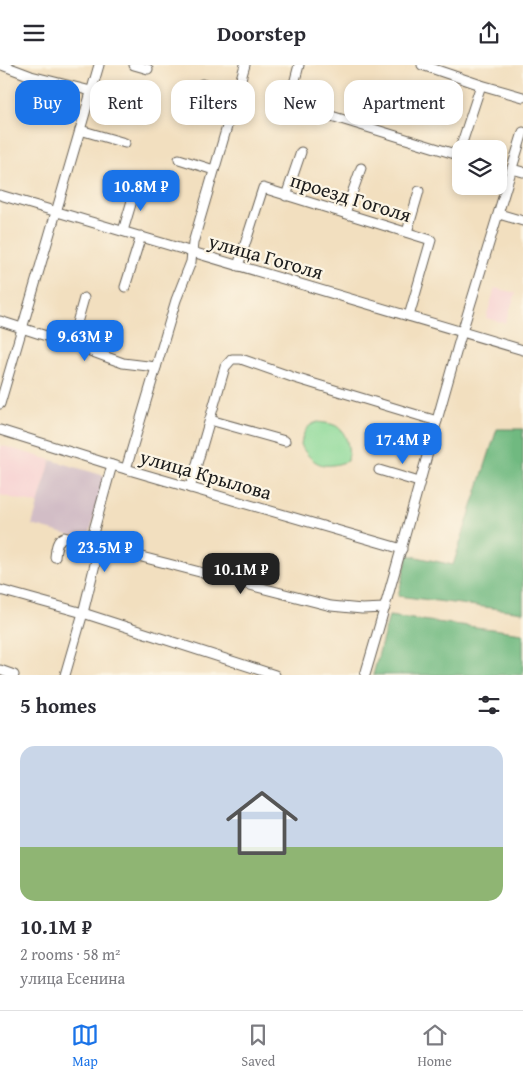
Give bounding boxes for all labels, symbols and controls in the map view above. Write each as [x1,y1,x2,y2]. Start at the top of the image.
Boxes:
text: Doorstep [217,17,306,49]
icon: menu [20,19,48,47]
icon: share [475,19,503,47]
chip: Buy [15,80,80,125]
chip: Rent [90,80,161,125]
chip: Filters [171,80,255,125]
chip: New [265,80,334,125]
chip: Apartment [344,80,463,125]
map controls [452,140,507,195]
button: layers [452,140,507,195]
street label: проезд Гоголя [287,165,415,229]
pin: 10.8M ₽ [95,169,187,212]
text: 10.8M ₽ [114,174,168,198]
street label: улица Гоголя [204,226,327,286]
pin: 9.63M ₽ [39,319,131,362]
text: 9.63M ₽ [58,324,112,348]
pin: 17.4M ₽ [357,423,449,465]
text: 17.4M ₽ [376,427,430,451]
street label: улица Крылова [136,441,276,507]
pin: 23.5M ₽ [59,531,151,573]
text: 23.5M ₽ [78,535,132,559]
pin: 10.1M ₽ [195,553,287,595]
text: 10.1M ₽ [214,557,268,581]
text: 5 homes [20,690,96,721]
icon: filters [475,691,503,719]
icon: home [217,778,307,868]
text: 10.1M ₽ [20,911,92,942]
text: 2 rooms · 58 m² [20,942,120,966]
text: улица Есенина [20,966,125,990]
tab: Map [71,1021,99,1071]
tab: Saved [241,1021,275,1071]
tab: Home [417,1021,452,1071]

